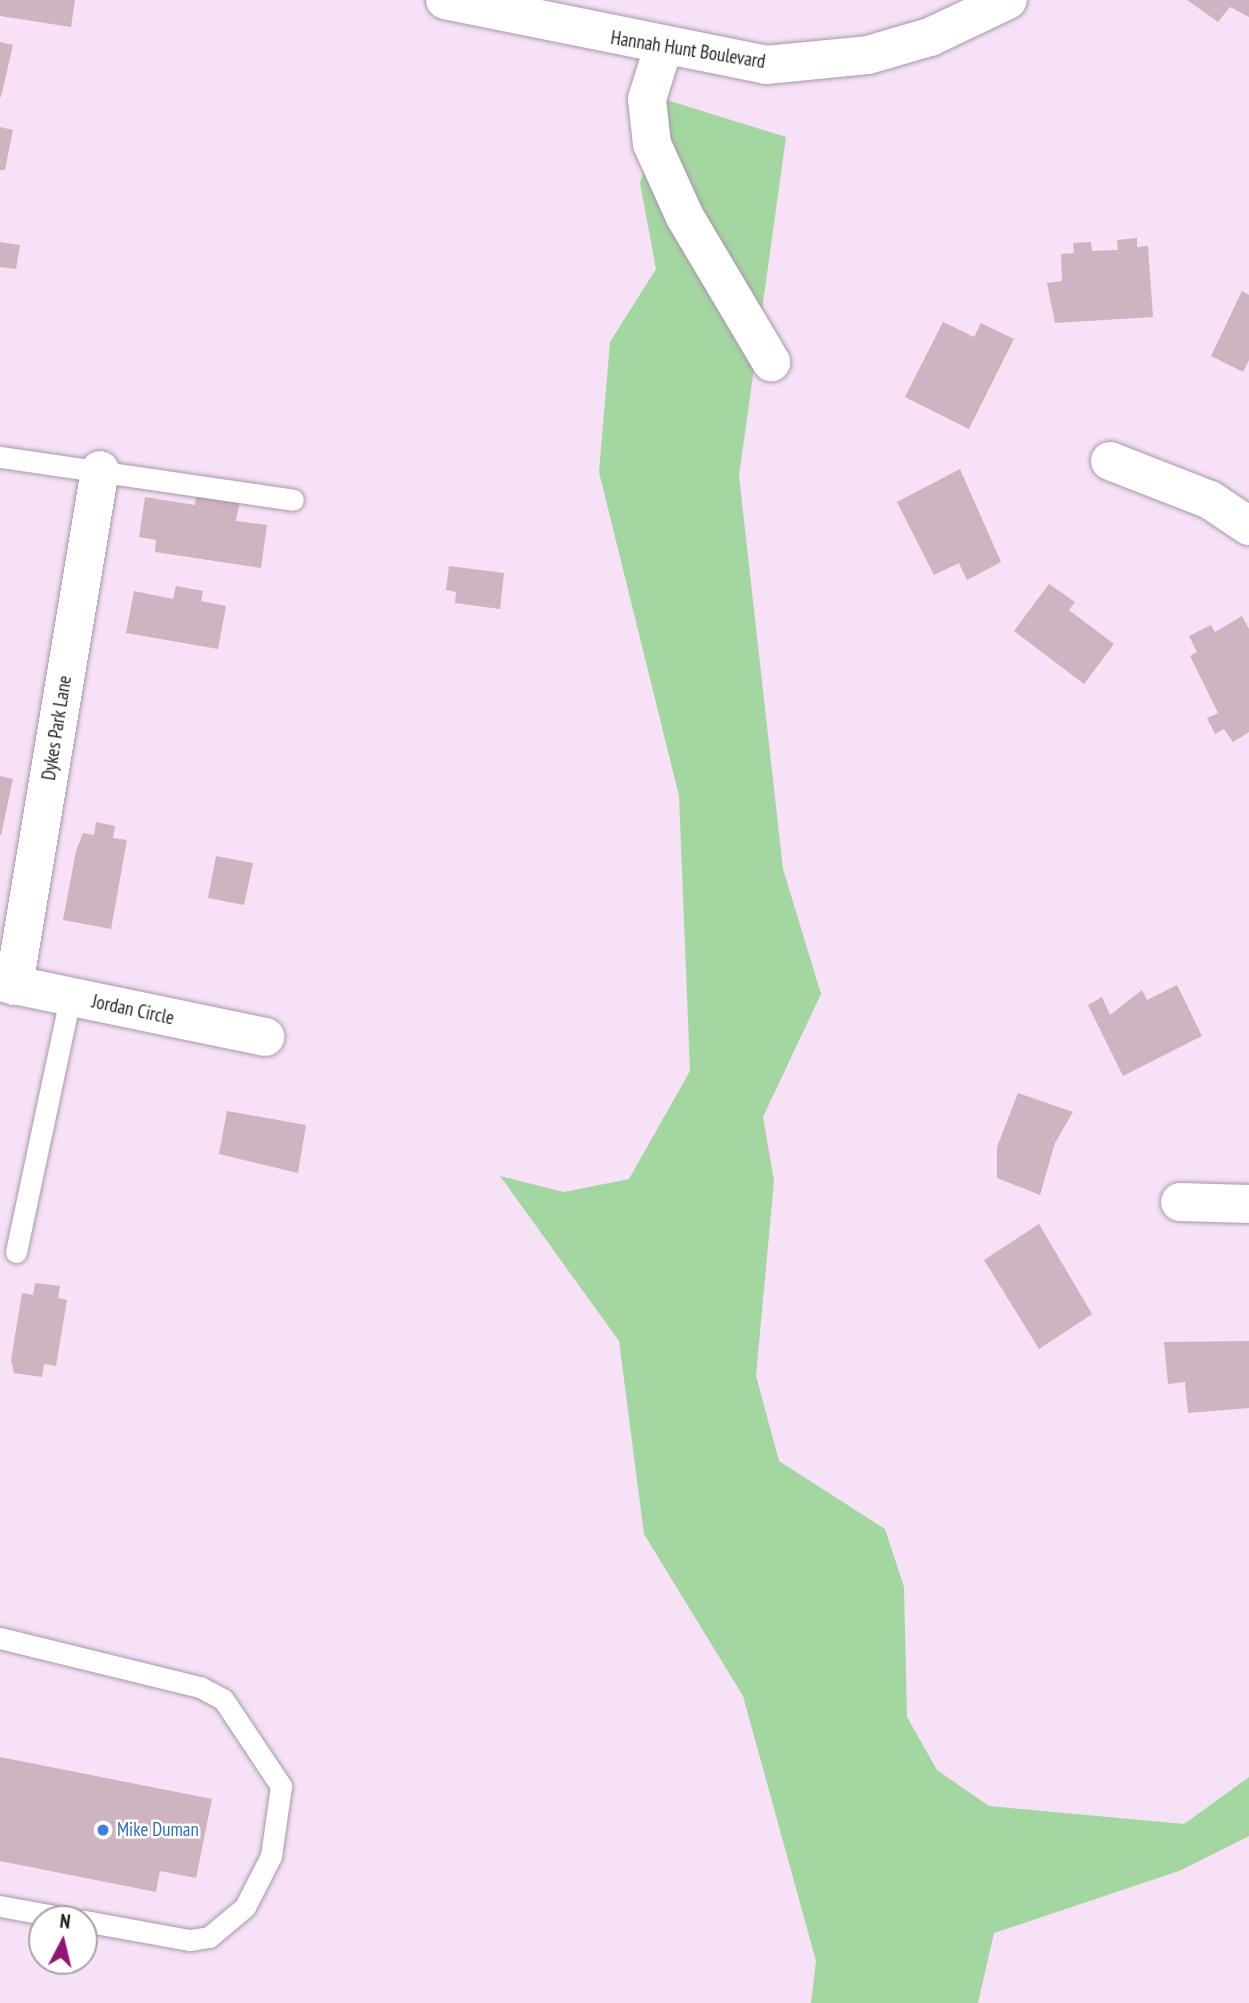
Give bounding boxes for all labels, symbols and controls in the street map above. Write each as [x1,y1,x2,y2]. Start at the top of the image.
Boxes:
street label: Hannah Hunt Boulevard [609,27,767,73]
street label: Dykes Park Lane [37,674,77,782]
street label: Jordan Circle [90,990,176,1030]
place label: Mike Duman [117,1819,199,1841]
marker: Mike Duman [95,1822,111,1838]
north arrow [28,1905,98,1975]
text: N [59,1909,72,1934]

